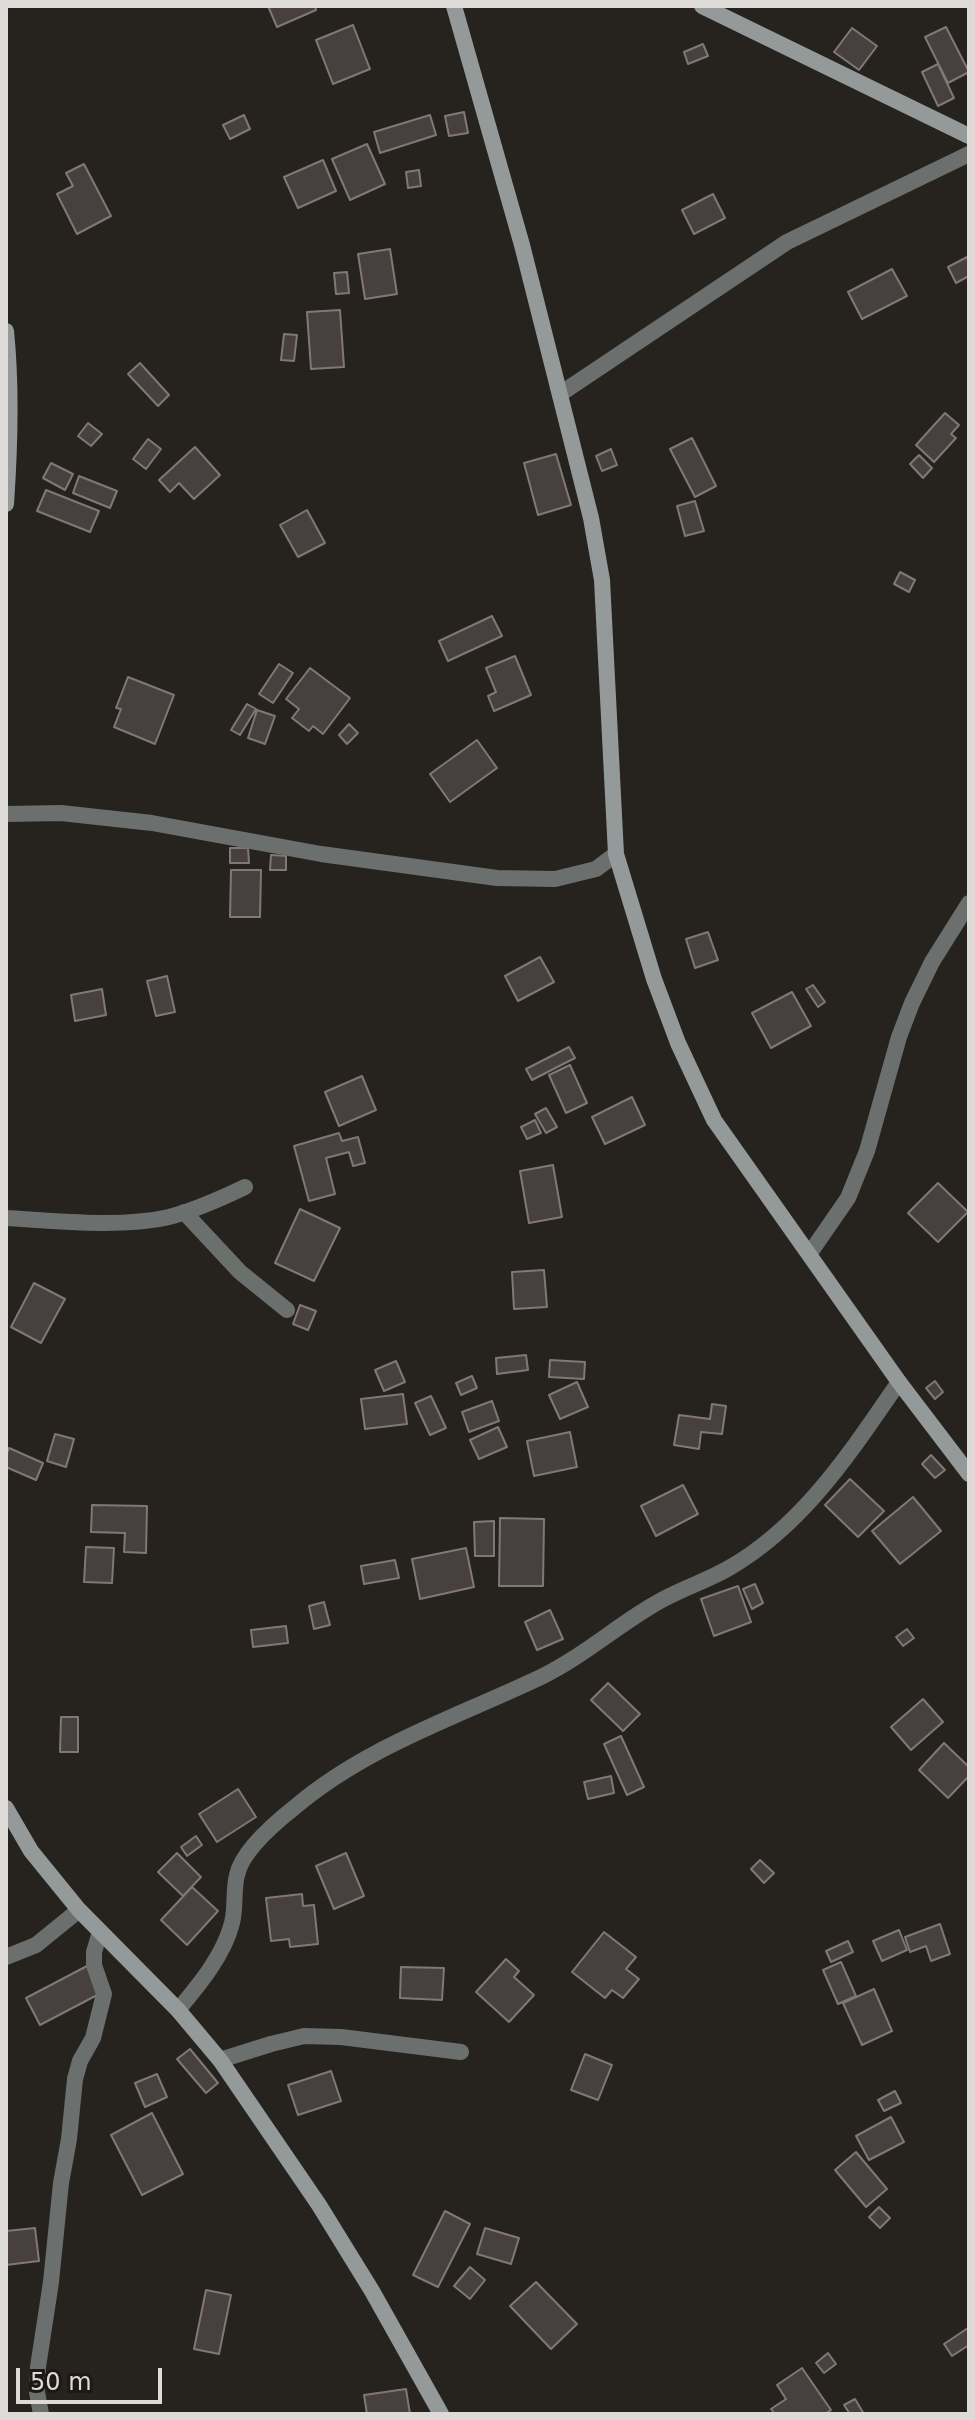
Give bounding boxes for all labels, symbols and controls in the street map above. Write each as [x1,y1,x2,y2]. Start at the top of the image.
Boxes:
scale bar [20,2352,166,2402]
text: 50 m [30,2368,92,2396]

